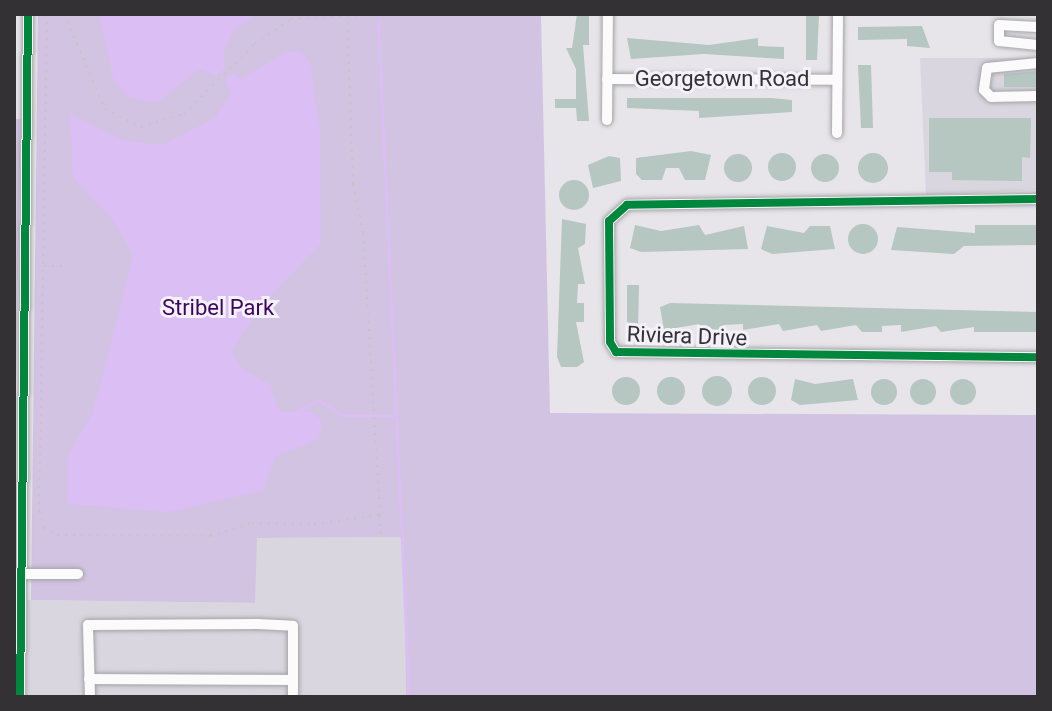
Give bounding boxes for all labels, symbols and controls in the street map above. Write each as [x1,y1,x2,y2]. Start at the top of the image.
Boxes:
street label: Georgetown Road [635,66,809,92]
park label: Stribel Park [162,295,274,321]
street label: Riviera Drive [626,321,748,351]

